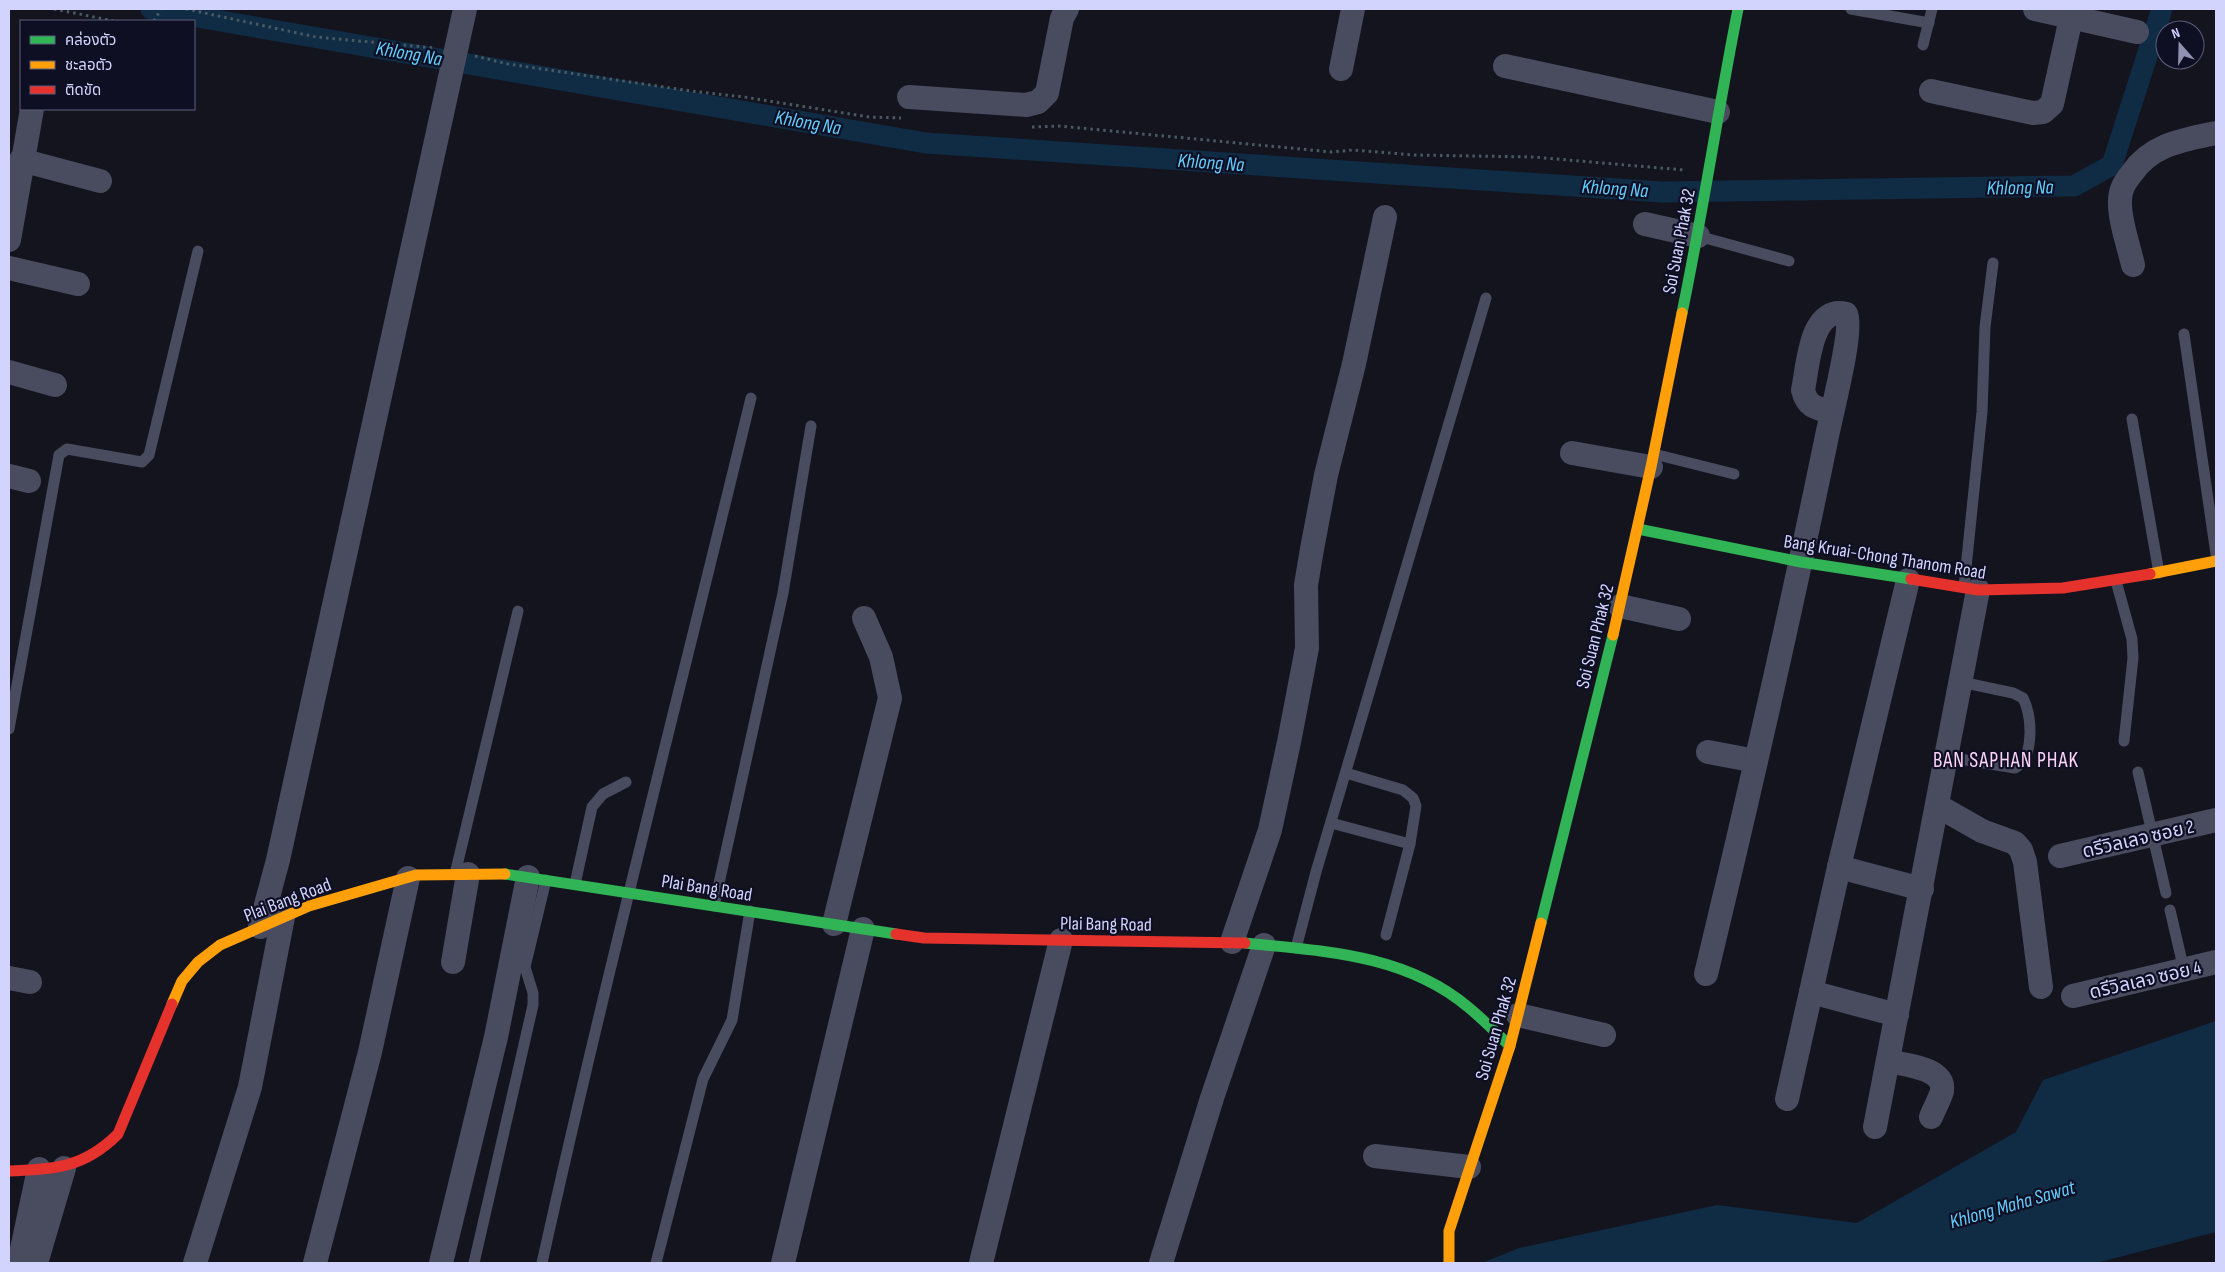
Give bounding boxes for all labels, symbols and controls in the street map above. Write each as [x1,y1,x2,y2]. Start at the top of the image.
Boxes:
legend [20,20,195,110]
north arrow [2155,20,2205,70]
text: N [2169,24,2182,43]
text: คล่องตัว [65,31,116,50]
water label: Khlong Na [374,36,444,72]
text: ชะลอตัว [65,56,112,75]
text: ติดขัด [65,81,101,100]
water label: Khlong Na [773,105,843,141]
water label: Khlong Na [1177,149,1245,177]
water label: Khlong Na [1581,175,1649,203]
water label: Khlong Na [1986,175,2054,201]
street label: Soi Suan Phak 32 [1658,187,1701,296]
street label: Bang Kruai-Chong Thanom Road [1782,530,1987,585]
street label: Soi Suan Phak 32 [1571,582,1620,691]
district label: BAN SAPHAN PHAK [1933,748,2079,773]
street label: ดรีวิลเลจ ซอย 2 [2080,815,2197,864]
street label: Plai Bang Road [660,870,754,907]
street label: Plai Bang Road [241,873,334,928]
street label: Plai Bang Road [1060,912,1152,937]
street label: ดรีวิลเลจ ซอย 4 [2087,956,2204,1005]
street label: Soi Suan Phak 32 [1471,974,1522,1083]
water label: Khlong Maha Sawat [1947,1175,2079,1234]

